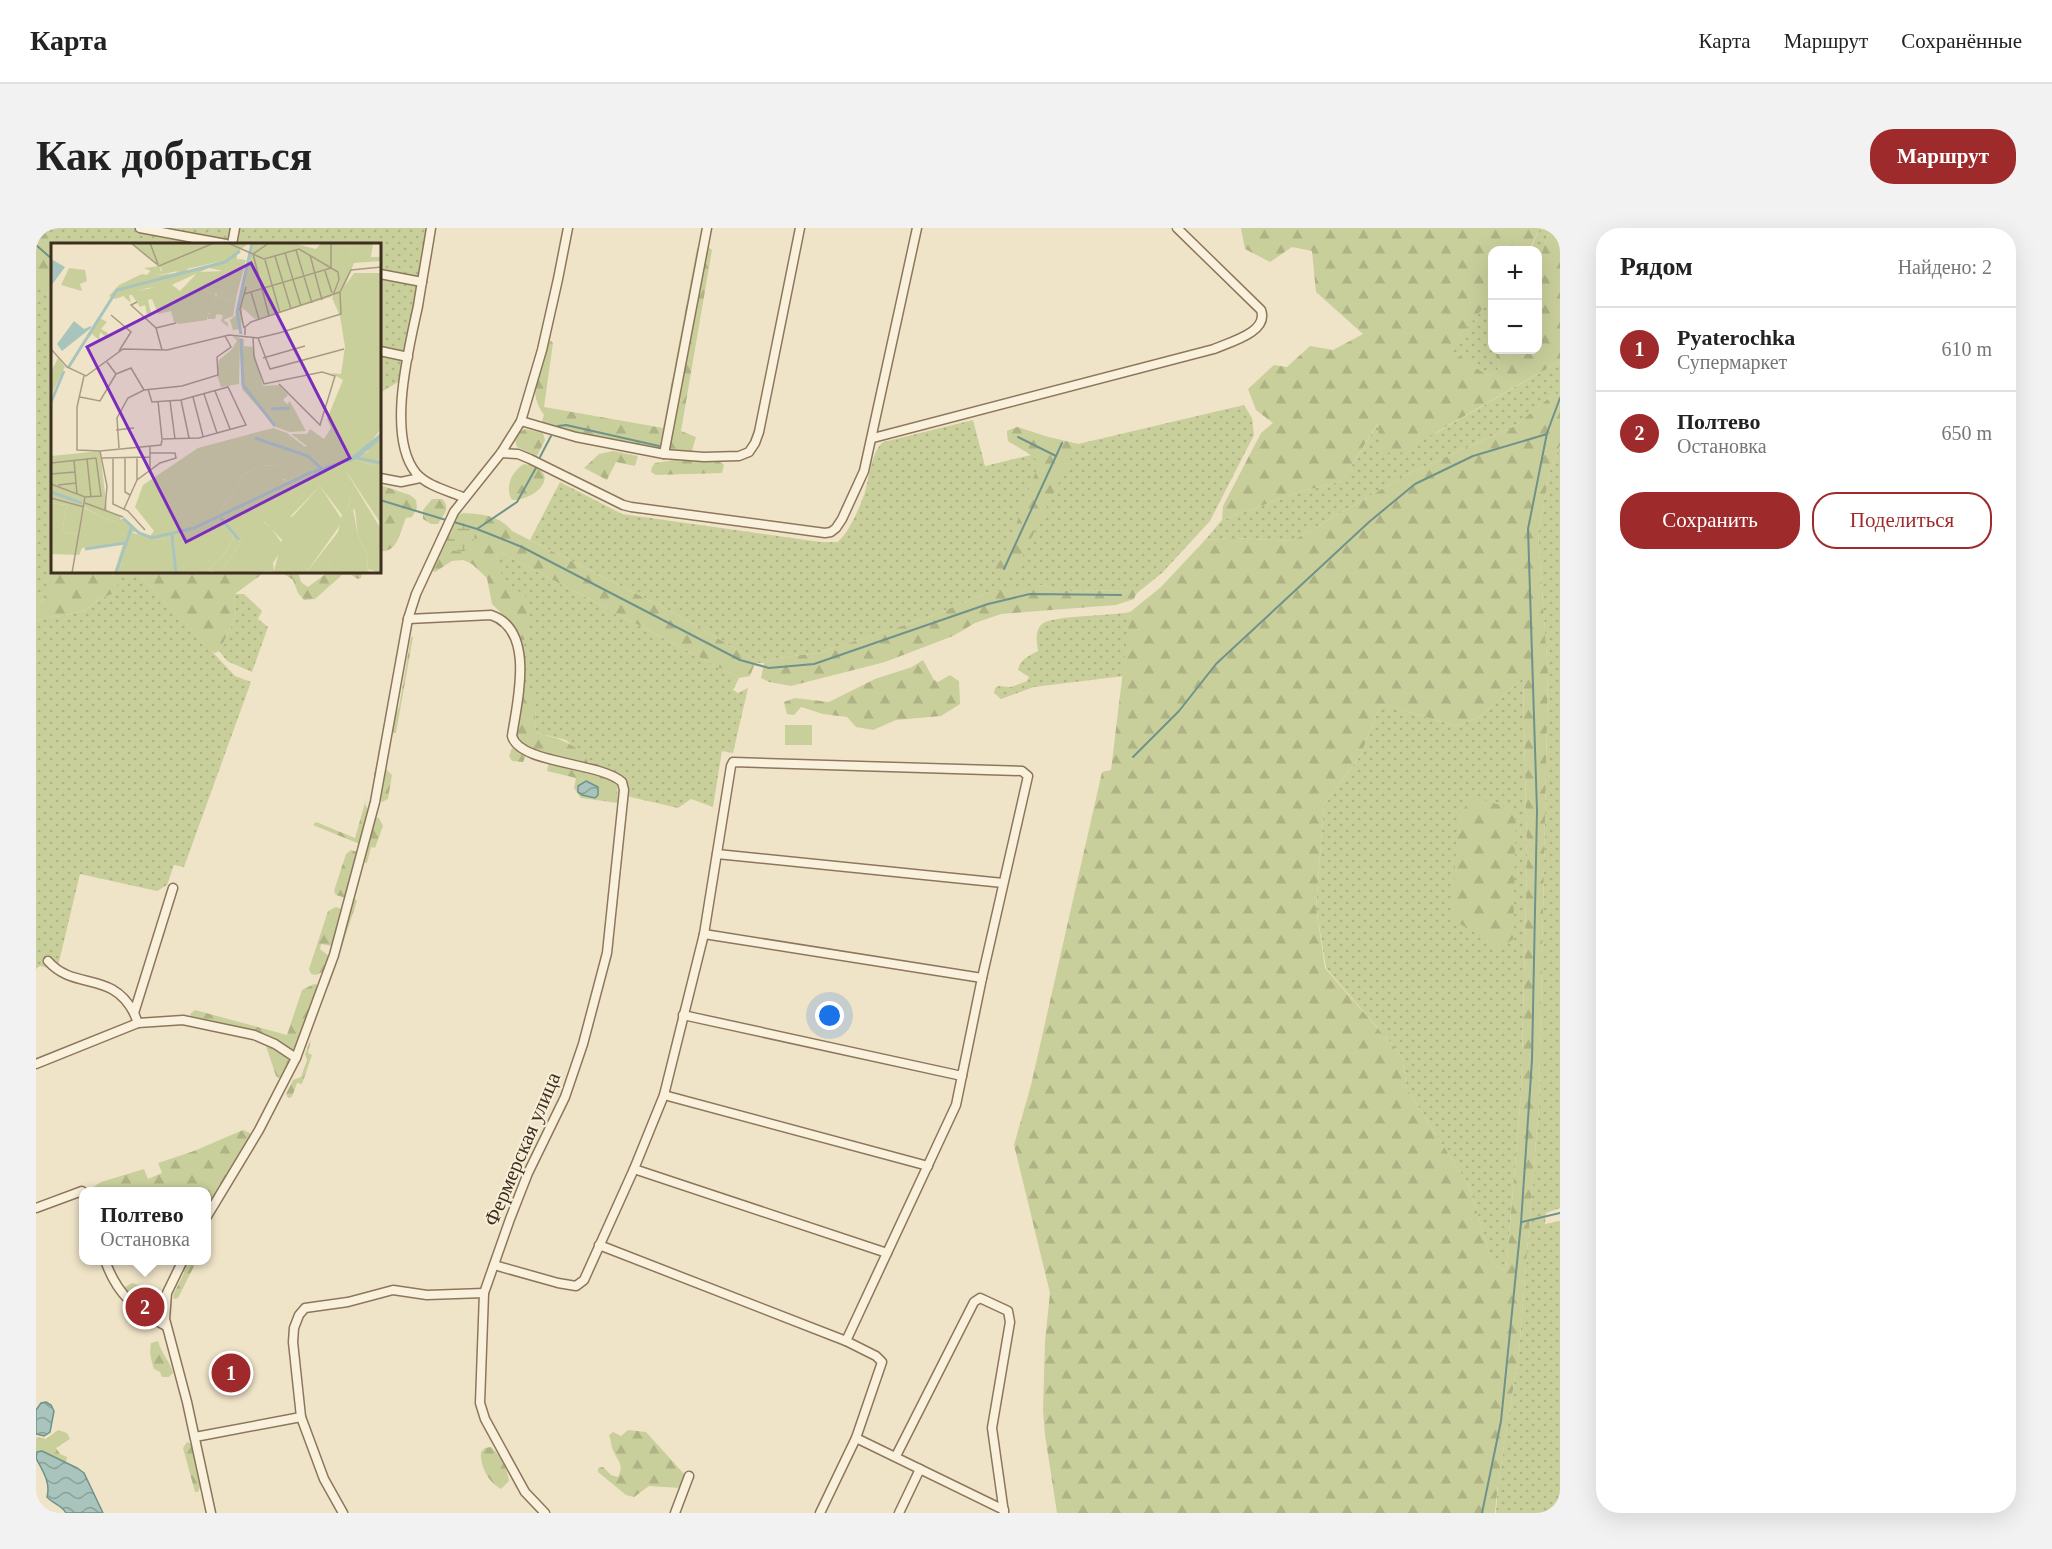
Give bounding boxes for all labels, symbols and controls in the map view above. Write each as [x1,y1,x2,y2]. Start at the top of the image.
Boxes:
text: Карта [30,25,107,56]
text: Карта [1699,29,1751,53]
text: Маршрут [1784,29,1868,53]
text: Сохранённые [1901,29,2022,53]
button: Маршрут [1870,129,2016,184]
text: Как добраться [36,133,312,179]
inset map [51,243,381,573]
map controls [1488,246,1542,354]
button: + [1488,246,1542,300]
text: Рядом [1620,252,1693,281]
text: Найдено: 2 [1898,256,1992,278]
button: − [1488,300,1542,354]
text: Pyaterochka [1677,325,1795,350]
text: 1 [1635,338,1645,360]
text: 610 m [1941,338,1992,360]
text: Супермаркет [1677,351,1787,373]
text: Полтево [1677,409,1760,434]
text: 2 [1635,422,1645,444]
text: 650 m [1941,422,1992,444]
text: Остановка [1677,435,1767,457]
button: Сохранить [1620,492,1800,549]
button: Поделиться [1812,492,1992,549]
your location [815,1001,844,1030]
street label: Фермерская улица [479,1068,565,1229]
popup [79,1187,211,1265]
text: Полтево [100,1202,184,1227]
text: Остановка [100,1228,190,1250]
pin: 2 [126,1284,164,1330]
pin: 1 [212,1350,250,1396]

